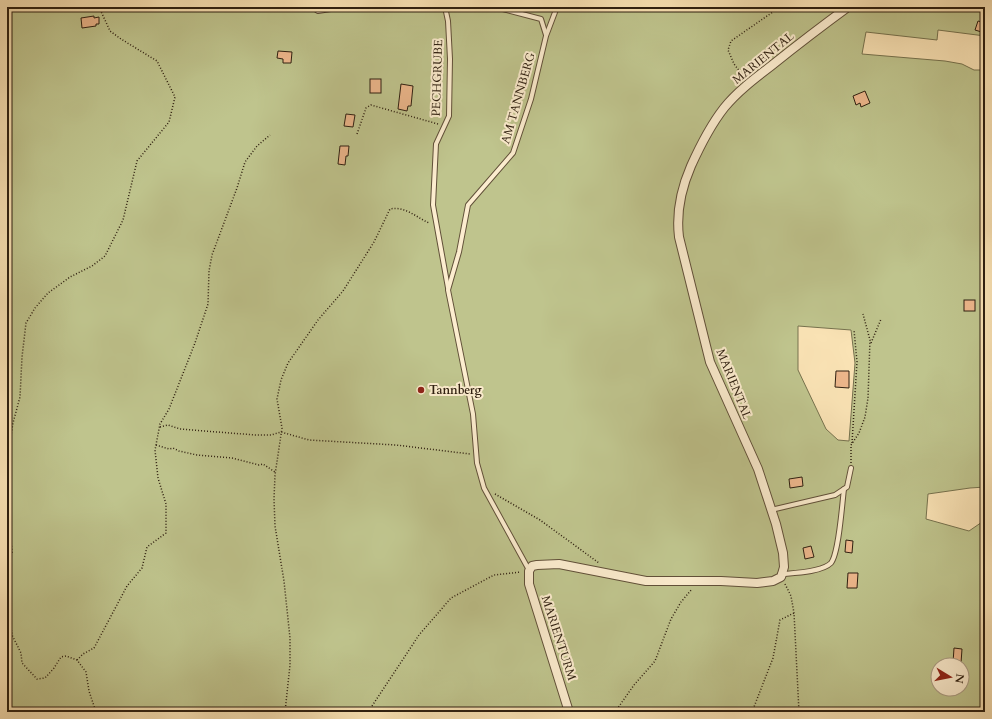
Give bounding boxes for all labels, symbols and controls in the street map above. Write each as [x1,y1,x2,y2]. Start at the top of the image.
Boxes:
street label: MARIENTAL [729,28,798,88]
street label: PECHGRUBE [428,39,446,117]
street label: AM TANNBERG [497,50,539,146]
street label: MARIENTAL [713,346,756,422]
place label: Tannberg [429,382,482,398]
marker: Tannberg [416,385,426,395]
street label: MARIENTURM [538,594,580,683]
north arrow [930,657,970,697]
text: N [951,673,968,685]

